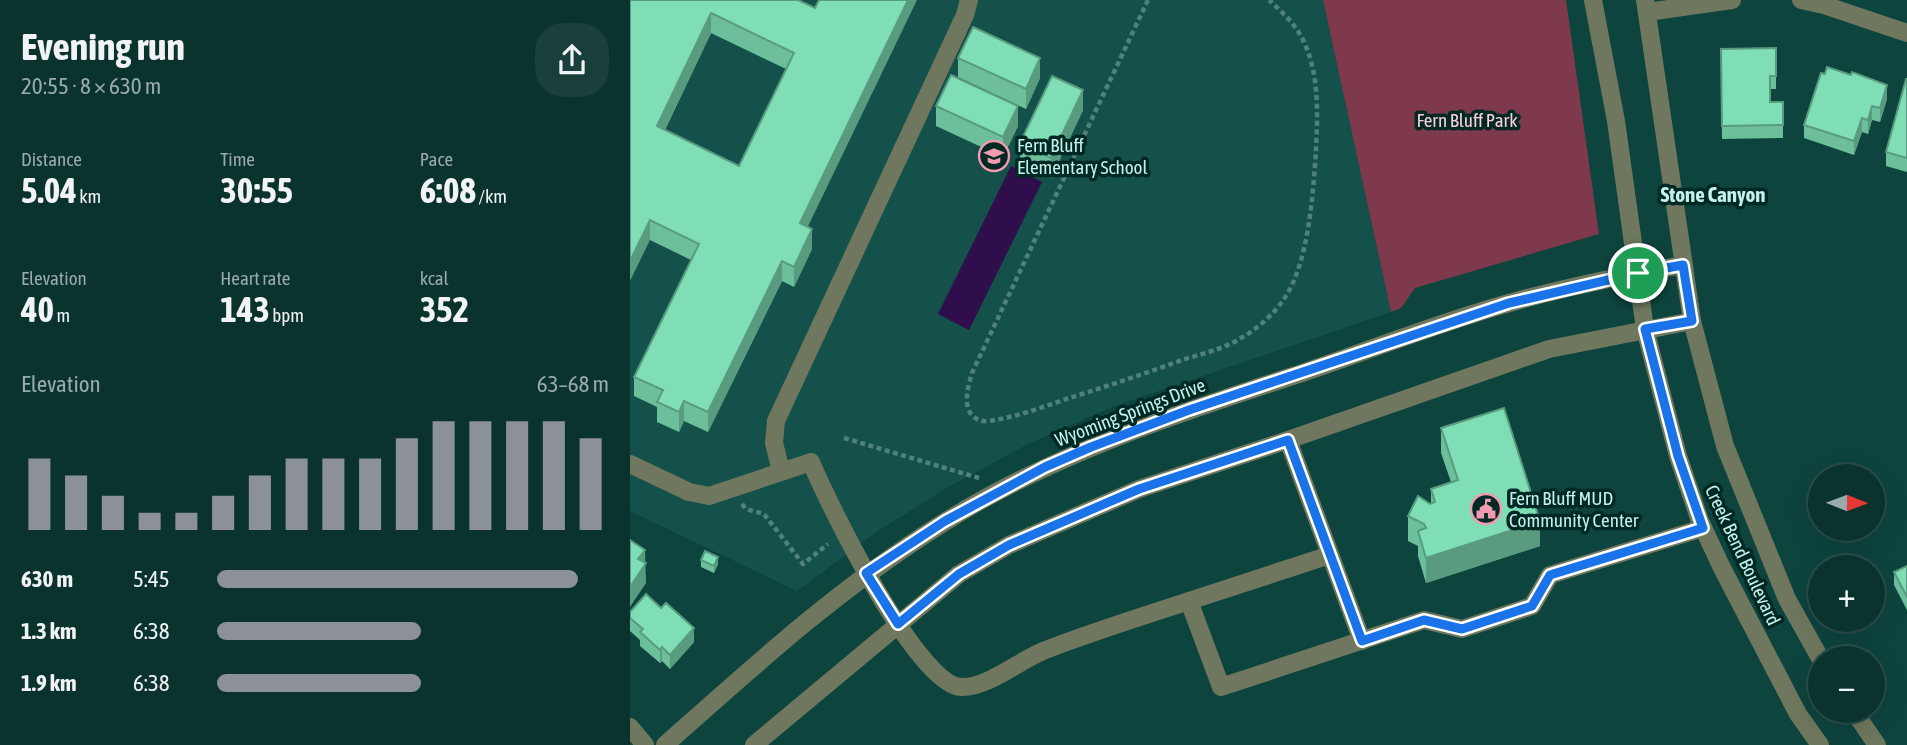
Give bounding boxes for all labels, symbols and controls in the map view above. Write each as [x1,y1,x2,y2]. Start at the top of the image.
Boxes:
button: share [535,23,609,97]
text: Evening run [21,25,185,68]
text: 20:55 · 8 × 630 m [21,73,161,99]
park label: Fern Bluff Park [1416,109,1518,131]
place label: Fern Bluff Elementary School [1017,134,1148,178]
school or university icon: Fern Bluff Elementary School [977,139,1011,173]
text: Distance [21,148,82,170]
text: Time [220,148,255,170]
text: Pace [420,148,453,170]
text: 5.04 [21,170,77,210]
text: 30:55 [220,170,293,210]
text: 6:08 [420,170,476,210]
district label: Stone Canyon [1660,182,1766,206]
text: km [77,185,101,207]
text: /km [476,185,507,207]
pin [1608,243,1668,303]
icon: arrive [1619,254,1657,292]
text: Elevation [21,267,87,289]
text: Heart rate [220,267,290,289]
text: kcal [420,267,449,289]
text: 40 [21,289,54,329]
text: 143 [220,289,270,329]
text: 352 [420,289,469,329]
text: m [54,304,70,326]
text: bpm [270,304,304,326]
text: Elevation [21,371,101,397]
text: 63–68 m [537,371,609,397]
street label: Wyoming Springs Drive [1052,373,1208,451]
north arrow [1808,464,1885,541]
map controls [1808,464,1885,723]
street label: Creek Bend Boulevard [1701,481,1785,629]
place label: Fern Bluff MUD Community Center [1509,487,1639,531]
public building icon: Fern Bluff MUD Community Center [1469,492,1503,526]
button: + [1808,555,1885,632]
text: 630 m [21,566,73,592]
text: 5:45 [133,566,170,592]
text: 1.3 km [21,618,77,644]
text: 6:38 [133,618,170,644]
button: − [1808,646,1885,723]
text: 1.9 km [21,670,77,696]
text: 6:38 [133,670,170,696]

